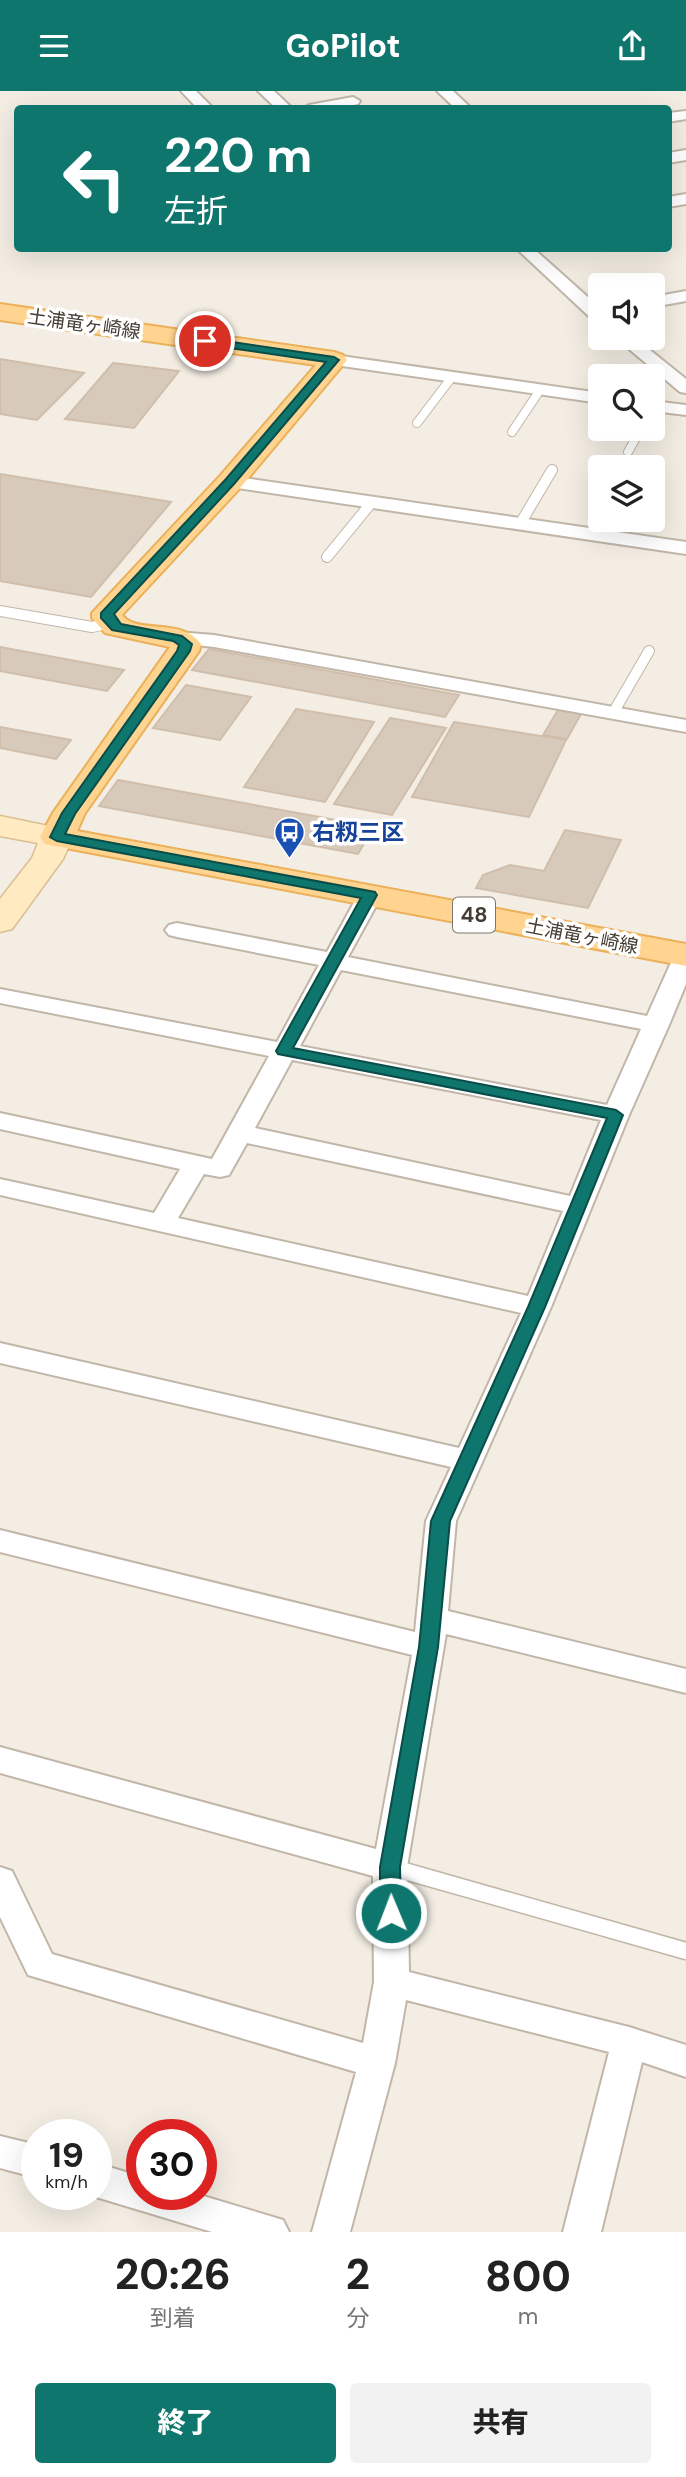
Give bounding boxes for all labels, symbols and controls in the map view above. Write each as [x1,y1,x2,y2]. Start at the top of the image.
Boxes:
text: GoPilot [286,25,400,67]
icon: menu [35,27,73,65]
icon: share [613,27,651,65]
text: 220 m [164,123,312,187]
icon: left [49,133,140,224]
text: 左折 [164,190,228,232]
map controls [588,273,665,532]
button: sound [588,273,665,350]
street label: 土浦竜ヶ崎線 [26,304,142,344]
pin [175,311,235,371]
icon: arrive [186,322,224,360]
button: search [588,364,665,441]
button: layers [588,455,665,532]
bus stop icon: 右籾三区 [272,815,306,859]
place label: 右籾三区 [312,817,404,847]
road number: 48 [453,897,495,933]
street label: 土浦竜ヶ崎線 [524,913,640,959]
position arrow [354,1876,428,1950]
speed limit sign: 30 [126,2119,217,2210]
text: 19 [49,2132,84,2178]
text: km/h [45,2170,88,2194]
text: 20:26 [115,2247,231,2302]
text: 2 [346,2247,370,2302]
text: 800 [485,2249,571,2304]
text: m [518,2301,538,2331]
text: 到着 [150,2303,196,2333]
text: 分 [346,2303,369,2333]
button: 終了 [35,2383,336,2463]
button: 共有 [350,2383,651,2463]

